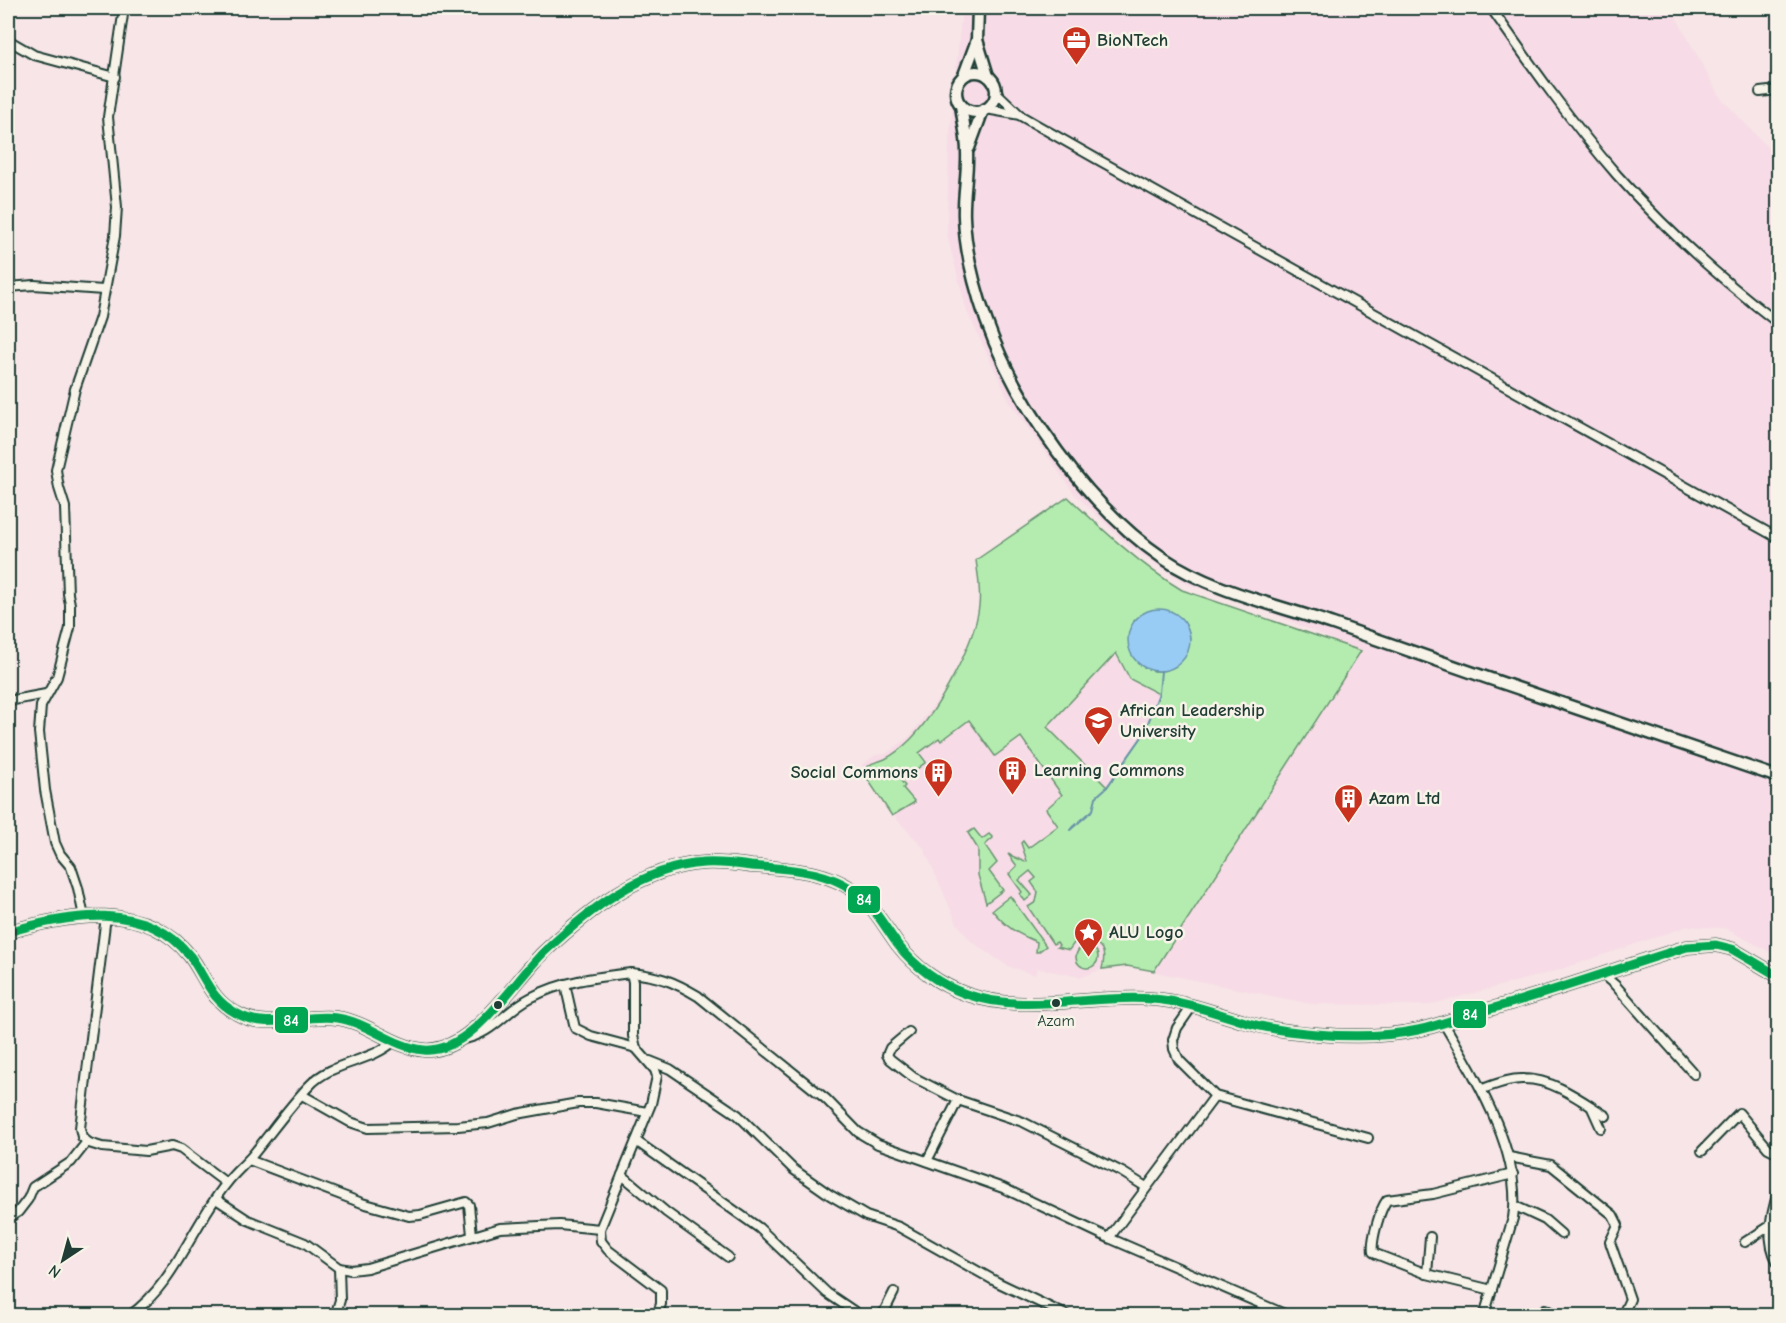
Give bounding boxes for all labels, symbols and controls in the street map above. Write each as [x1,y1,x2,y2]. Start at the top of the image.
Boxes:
office icon: BioNTech [1060,24,1092,66]
place label: BioNTech [1097,30,1168,51]
place label: African Leadership University [1120,700,1265,742]
school or university icon: African Leadership University [1083,704,1115,746]
building icon: Learning Commons [997,754,1029,796]
building icon: Social Commons [923,756,955,798]
place label: Learning Commons [1034,760,1185,781]
place label: Social Commons [791,762,918,783]
building icon: Azam Ltd [1332,782,1364,824]
place label: Azam Ltd [1369,788,1440,809]
line badge: 84 [847,885,881,914]
text: 84 [856,891,872,909]
place icon: ALU Logo [1072,916,1104,958]
place label: ALU Logo [1109,922,1184,943]
marker: Azam [1050,997,1062,1009]
unlabelled marker [492,999,504,1011]
line badge: 84 [1452,1000,1487,1029]
line badge: 84 [274,1006,309,1034]
text: 84 [1462,1006,1478,1024]
text: 84 [283,1012,299,1030]
place label: Azam [1037,1012,1075,1030]
north arrow [33,1230,93,1290]
text: N [45,1261,64,1282]

